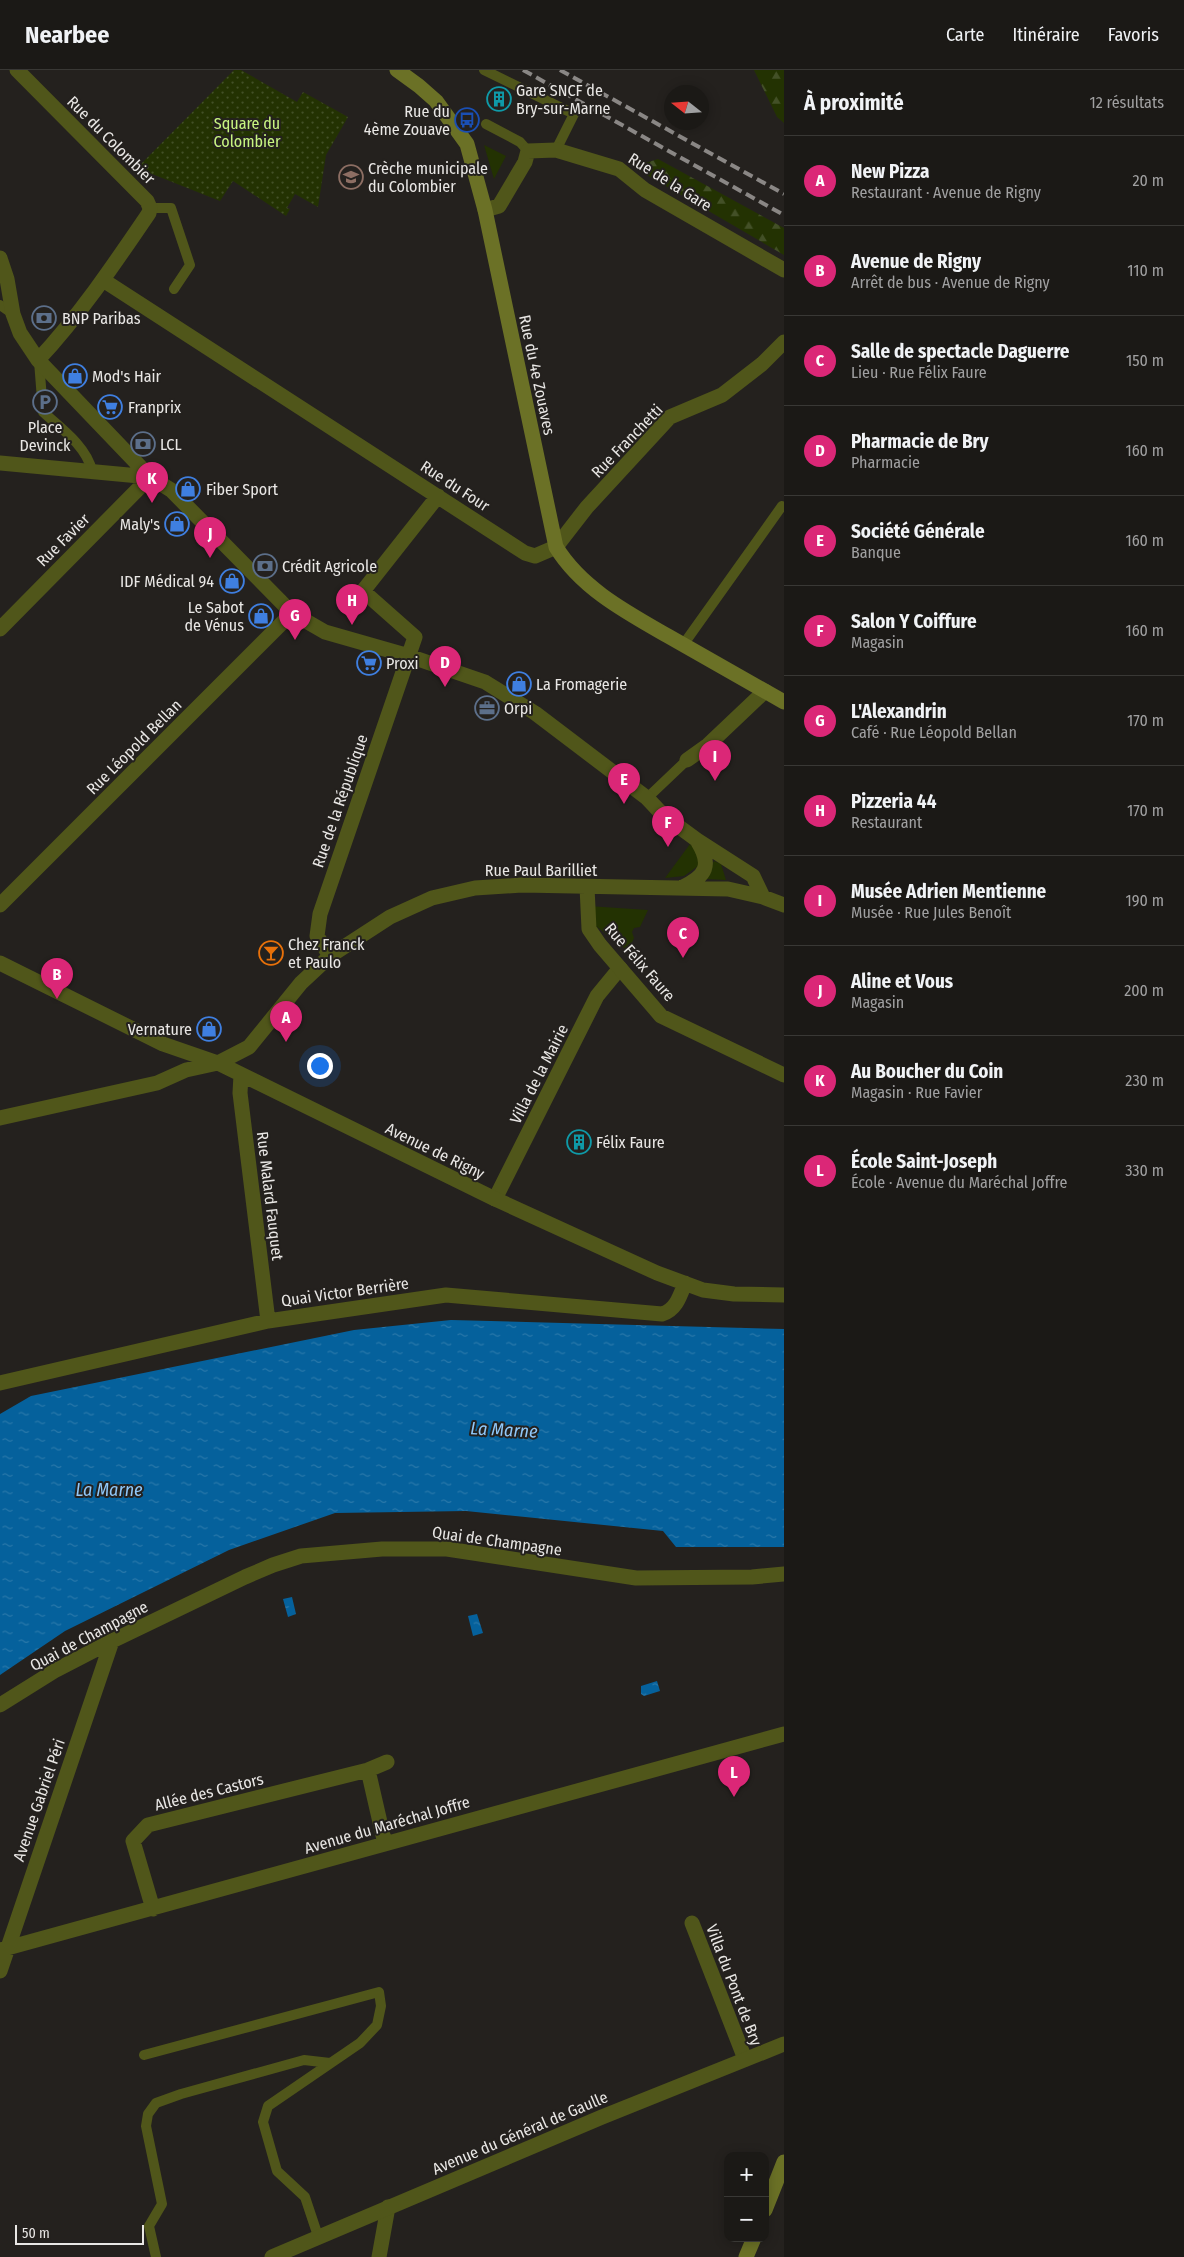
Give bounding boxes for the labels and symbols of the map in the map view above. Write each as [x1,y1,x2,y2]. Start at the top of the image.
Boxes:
place label: Gare SNCF de Bry-sur-Marne [516,81,611,118]
north arrow [664,85,709,130]
building icon: Gare SNCF de Bry-sur-Marne [486,86,512,112]
street label: Rue du Colombier [63,92,159,188]
place label: Rue du 4ème Zouave [364,102,450,139]
bus stop icon: Rue du 4ème Zouave [454,107,480,133]
park label: Square du Colombier [213,114,281,151]
street label: Rue de la Gare [625,149,715,215]
place label: Crèche municipale du Colombier [368,159,488,196]
school or university icon: Crèche municipale du Colombier [338,164,364,190]
bank icon: BNP Paribas [31,305,57,331]
place label: BNP Paribas [62,309,141,328]
street label: Rue du 4e Zouaves [515,313,559,437]
shop icon: Mod's Hair [62,363,88,389]
place label: Mod's Hair [92,367,162,386]
parking icon: Place Devinck [32,389,58,415]
supermarket icon: Franprix [97,394,123,420]
place label: Franprix [128,398,181,417]
street label: Rue Franchetti [587,401,667,481]
place label: Place Devinck [19,418,71,455]
bank icon: LCL [130,431,156,457]
place label: LCL [160,435,182,454]
street label: Rue du Four [417,457,493,516]
pin: K [136,462,168,503]
shop icon: Fiber Sport [175,476,201,502]
place label: Fiber Sport [206,480,279,499]
street label: Rue Favier [33,509,94,570]
shop icon: Maly's [164,511,190,537]
place label: Maly's [120,515,160,534]
pin: J [194,517,226,558]
bank icon: Crédit Agricole [252,553,278,579]
place label: Crédit Agricole [282,557,377,576]
shop icon: IDF Médical 94 [219,568,245,594]
place label: IDF Médical 94 [120,572,214,591]
pin: H [336,584,368,625]
place label: Le Sabot de Vénus [184,598,245,635]
pin: G [279,599,311,640]
shop icon: Le Sabot de Vénus [248,603,274,629]
pin: D [429,646,461,687]
supermarket icon: Proxi [356,650,382,676]
place label: Proxi [386,654,419,673]
shop icon: La Fromagerie [506,671,532,697]
place label: La Fromagerie [536,675,627,694]
office icon: Orpi [474,695,500,721]
street label: Rue Léopold Bellan [83,696,185,798]
place label: Orpi [504,699,532,718]
street label: Rue de la République [308,732,372,870]
pin: I [699,740,731,781]
pin: E [608,763,640,804]
pin: F [652,806,684,847]
street label: Rue Paul Barilliet [485,861,598,880]
pin: C [667,917,699,958]
street label: Rue Félix Faure [601,919,679,1005]
place label: Chez Franck et Paulo [288,935,365,972]
bar icon: Chez Franck et Paulo [258,940,284,966]
pin: B [41,958,73,999]
pin: A [270,1001,302,1042]
shop icon: Vernature [196,1016,222,1042]
place label: Vernature [128,1020,192,1039]
street label: Villa de la Mairie [506,1021,572,1127]
your location [307,1053,333,1079]
street label: Avenue de Rigny [382,1119,488,1184]
building icon: Félix Faure [566,1129,592,1155]
street label: Rue Malard Fauquet [253,1131,287,1262]
place label: Félix Faure [596,1133,665,1152]
street label: Quai Victor Berrière [280,1274,410,1310]
water label: La Marne [470,1417,539,1443]
water label: La Marne [75,1479,143,1501]
street label: Quai de Champagne [431,1522,563,1560]
street label: Quai de Champagne [27,1597,151,1675]
street label: Avenue Gabriel Péri [9,1736,69,1864]
pin: L [718,1756,750,1797]
street label: Allée des Castors [153,1769,266,1815]
street label: Avenue du Maréchal Joffre [302,1792,472,1858]
street label: Villa du Pont de Bry [702,1922,766,2049]
street label: Avenue du Général de Gaulle [429,2087,611,2179]
scale bar [15,2222,144,2245]

